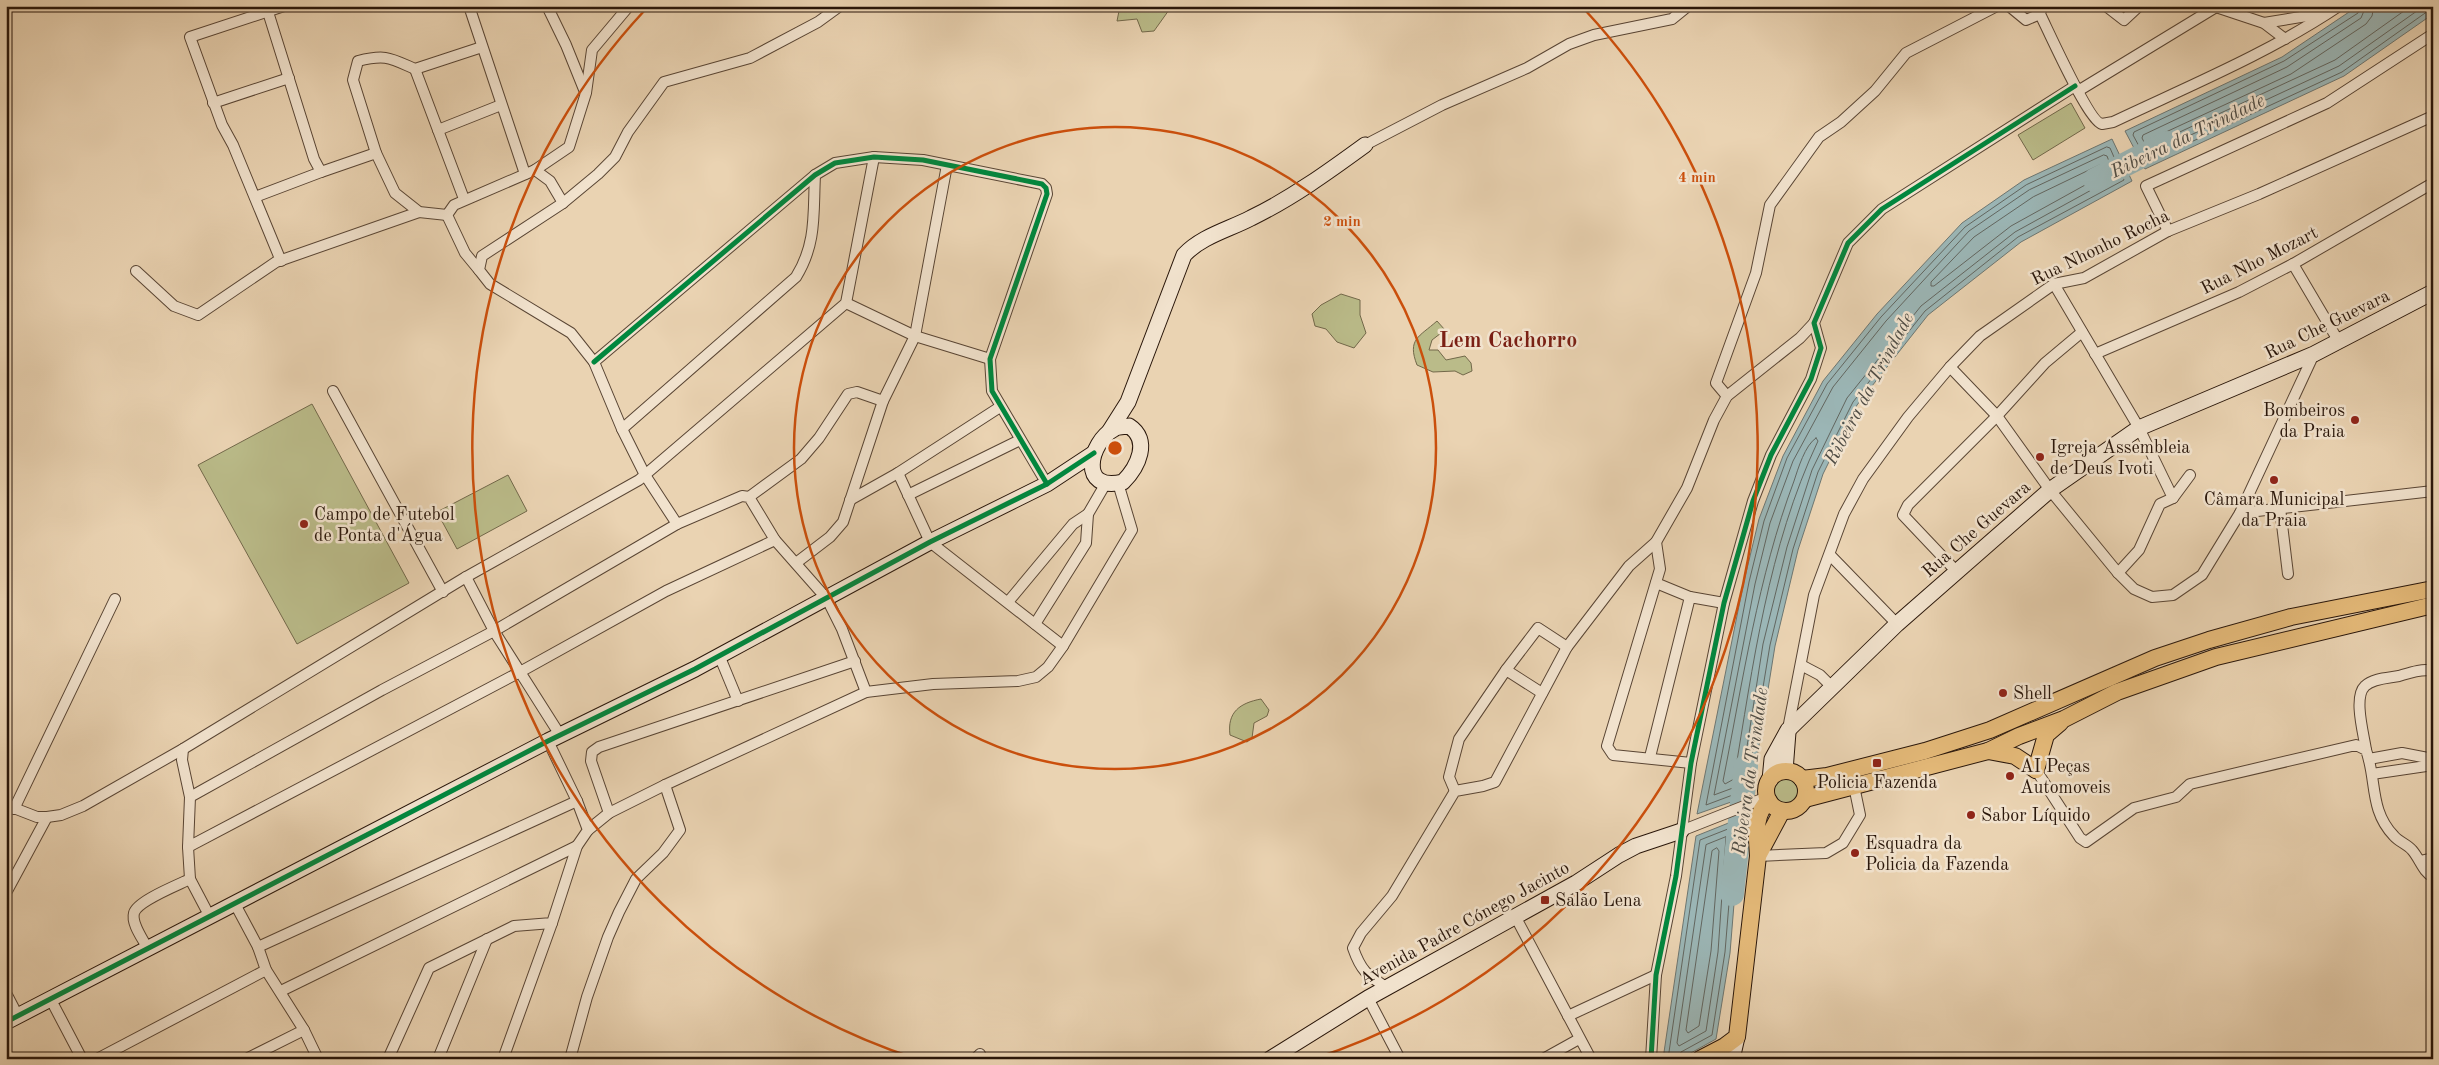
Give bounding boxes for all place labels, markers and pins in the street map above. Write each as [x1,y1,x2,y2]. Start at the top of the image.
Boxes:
place label: Bombeiros da Praia [2263,402,2345,441]
marker: Bombeiros da Praia [2349,414,2361,426]
centre of rings [1106,439,1124,457]
place label: Igreja Assembleia de Deus Ivoti [2050,439,2190,478]
marker: Igreja Assembleia de Deus Ivoti [2034,451,2046,463]
marker: Câmara Municipal da Praia [2268,474,2280,486]
place label: Câmara Municipal da Praia [2204,491,2344,530]
place label: Campo de Futebol de Ponta d'Água [314,506,455,545]
marker: Campo de Futebol de Ponta d'Água [298,518,310,530]
place label: Shell [2013,685,2052,703]
marker: Shell [1997,687,2009,699]
marker: Policia Fazenda [1871,757,1883,769]
place label: AI Peças Automoveis [2020,758,2111,797]
marker: AI Peças Automoveis [2004,770,2016,782]
place label: Policia Fazenda [1817,774,1937,792]
place label: Sabor Líquido [1981,807,2090,825]
marker: Sabor Líquido [1965,809,1977,821]
place label: Esquadra da Policia da Fazenda [1865,835,2009,874]
marker: Esquadra da Policia da Fazenda [1849,847,1861,859]
place label: Salão Lena [1555,892,1642,910]
marker: Salão Lena [1539,894,1551,906]

